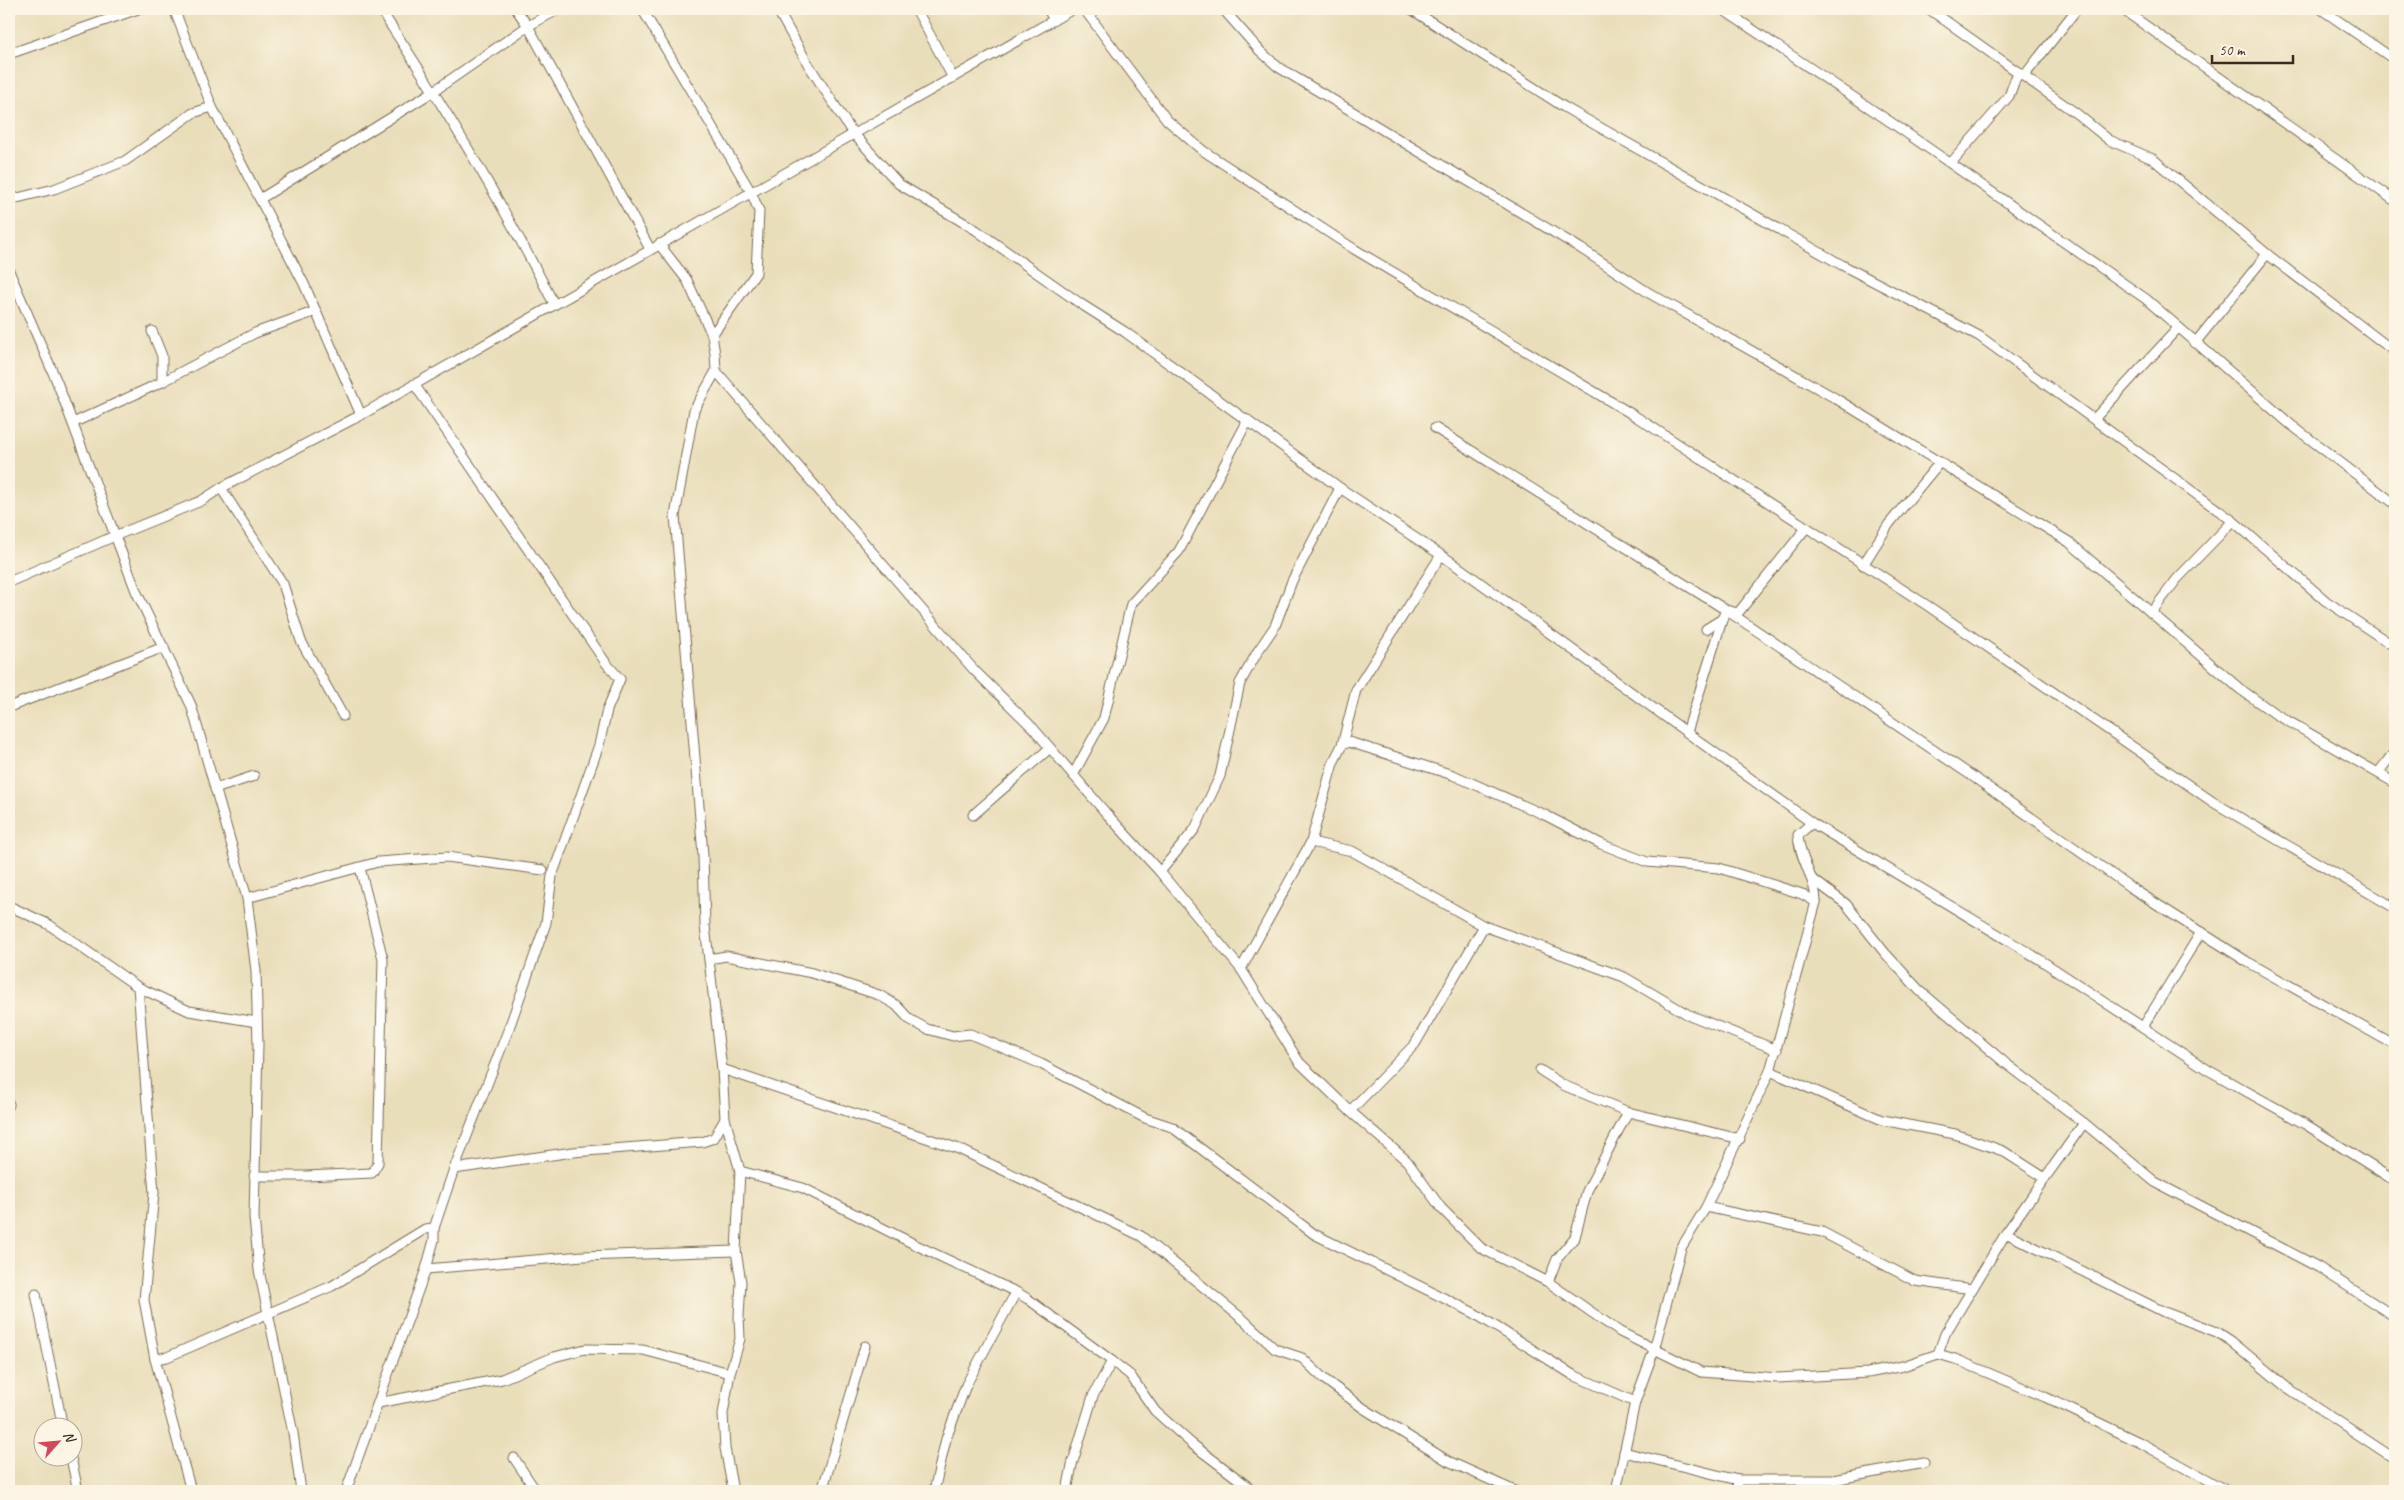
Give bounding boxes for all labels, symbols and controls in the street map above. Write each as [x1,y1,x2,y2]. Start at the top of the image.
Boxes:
scale bar [2212,32,2293,64]
text: 50 m [2219,41,2246,60]
north arrow [32,1418,82,1468]
text: N [60,1429,80,1446]

